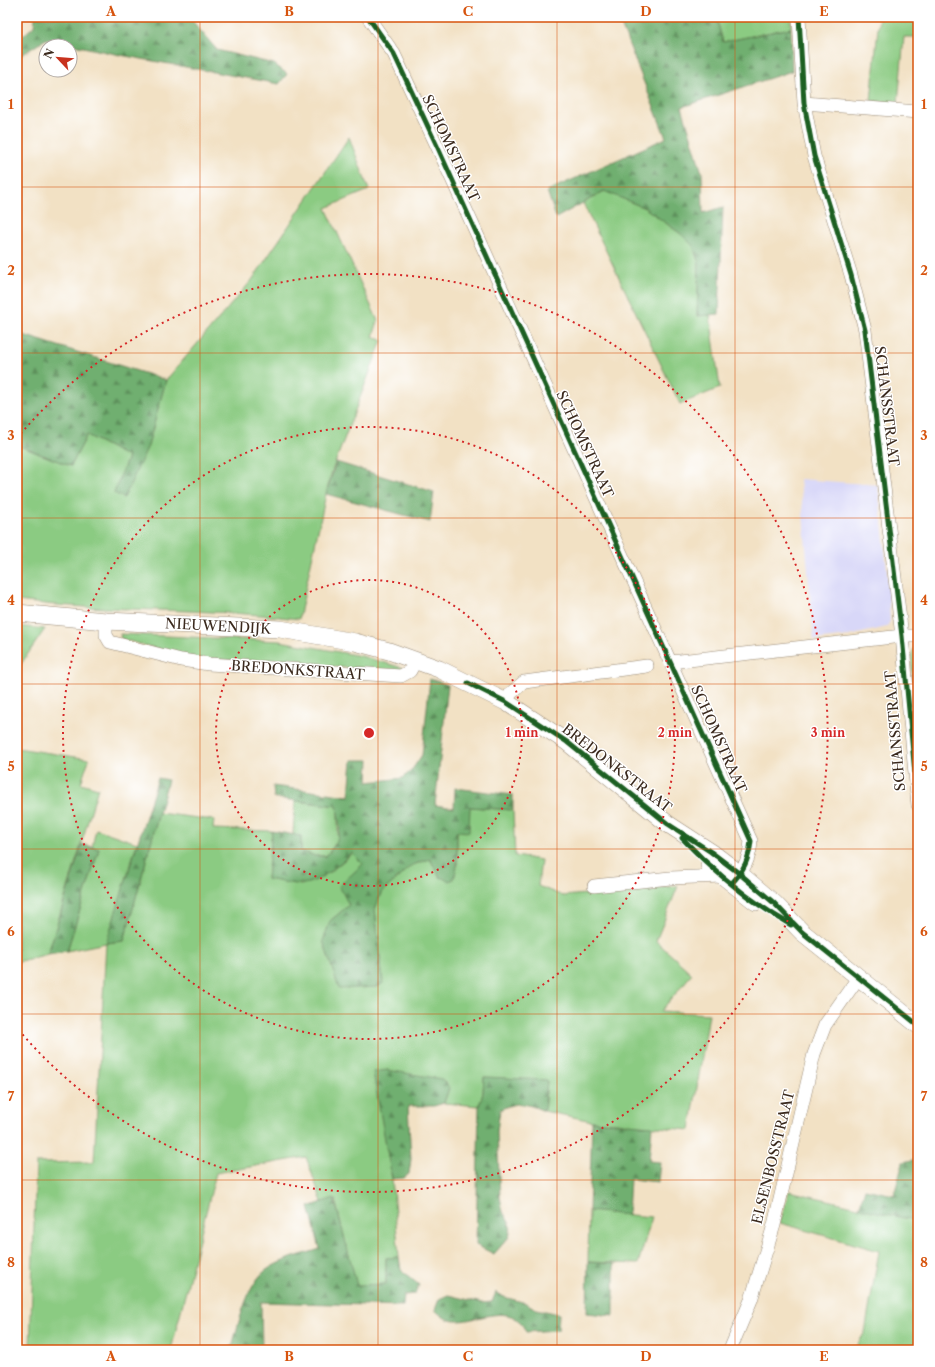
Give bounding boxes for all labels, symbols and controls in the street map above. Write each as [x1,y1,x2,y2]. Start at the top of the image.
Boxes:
text: A [105,3,117,19]
text: B [284,3,294,19]
text: C [463,3,473,19]
text: D [640,3,652,19]
text: E [819,3,829,19]
north arrow [38,38,78,78]
text: N [41,46,58,61]
street label: SCHOMSTRAAT [418,92,484,205]
text: 1 [8,96,14,112]
text: 1 [921,96,927,112]
text: 2 [7,262,15,278]
text: 2 [920,262,928,278]
street label: SCHANSSTRAAT [871,345,903,468]
street label: SCHOMSTRAAT [552,388,618,501]
text: 3 [7,427,15,443]
text: 3 [920,427,928,443]
text: 4 [7,592,15,608]
text: 4 [920,592,928,608]
street label: NIEUWENDIJK [164,614,273,638]
street label: BREDONKSTRAAT [230,656,366,684]
street label: SCHANSSTRAAT [881,670,909,792]
street label: SCHOMSTRAAT [687,682,751,796]
street label: BREDONKSTRAAT [559,720,676,817]
text: 1 min [506,725,539,740]
text: 2 min [658,725,693,740]
text: 3 min [811,725,846,740]
centre of rings [362,726,376,740]
text: 5 [7,758,15,774]
text: 5 [920,758,928,774]
text: 6 [7,923,15,939]
text: 6 [920,923,928,939]
text: 7 [8,1088,15,1104]
street label: ELSENBOSSTRAAT [748,1088,798,1226]
text: 7 [921,1088,928,1104]
text: 8 [7,1254,15,1270]
text: 8 [920,1254,928,1270]
text: A [105,1348,117,1364]
text: B [284,1348,294,1364]
text: C [463,1348,473,1364]
text: D [640,1348,652,1364]
text: E [819,1348,829,1364]

